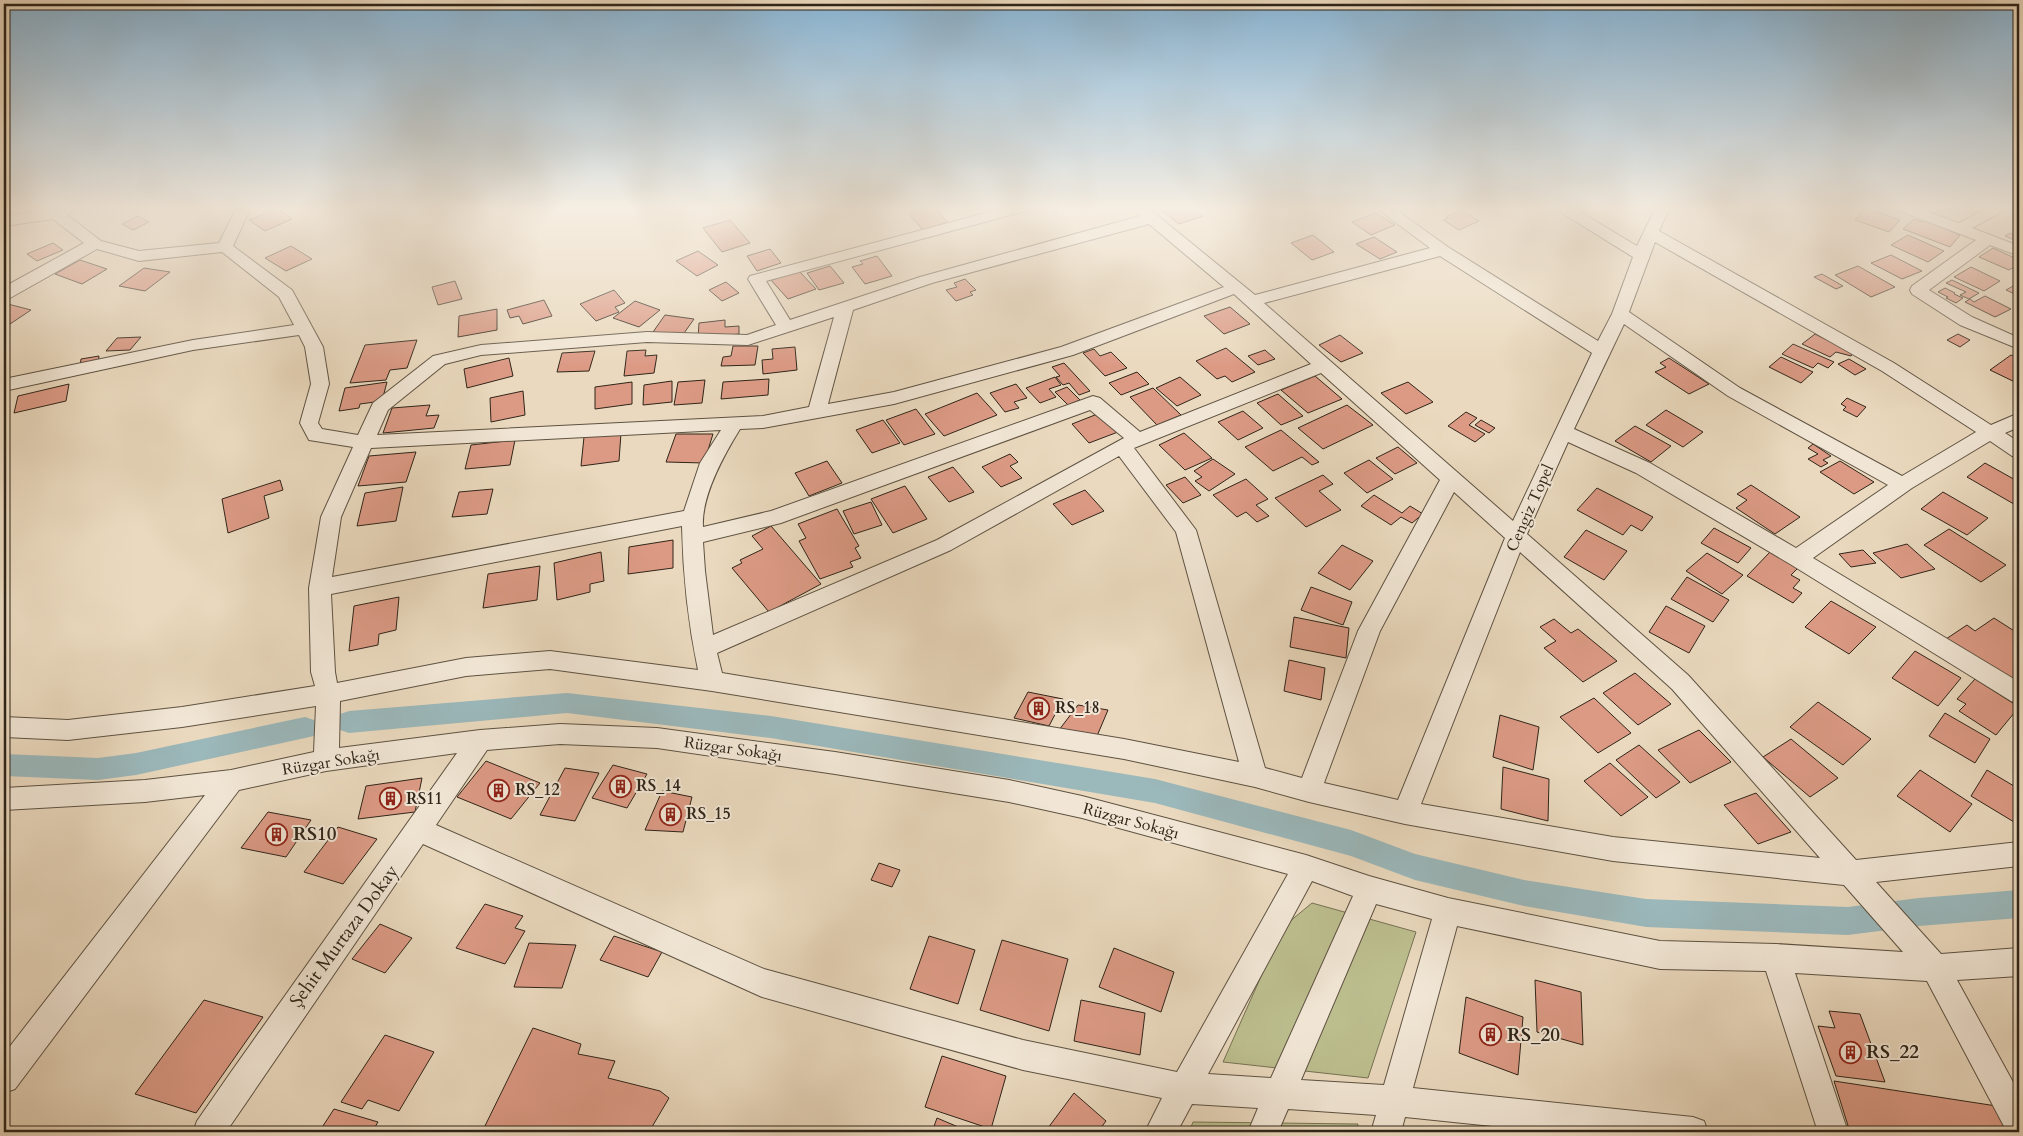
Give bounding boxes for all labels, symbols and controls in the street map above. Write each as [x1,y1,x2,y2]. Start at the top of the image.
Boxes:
street label: Cengiz Topel [1501,461,1559,555]
building icon: RS_18 [1027,696,1051,720]
place label: RS_18 [1055,697,1100,719]
street label: Rüzgar Sokağı [683,731,784,767]
street label: Rüzgar Sokağı [281,743,382,781]
building icon: RS_14 [608,774,632,798]
place label: RS_14 [636,775,681,797]
building icon: RS_12 [487,778,511,802]
place label: RS_12 [515,779,560,801]
building icon: RS11 [378,787,402,811]
place label: RS11 [406,788,443,810]
street label: Rüzgar Sokağı [1081,798,1182,845]
building icon: RS_15 [658,802,682,826]
place label: RS_15 [686,803,731,825]
place label: RS10 [293,821,337,847]
building icon: RS10 [265,822,289,846]
street label: Şehit Murtaza Dokay [283,859,405,1013]
place label: RS_20 [1507,1022,1560,1048]
building icon: RS_20 [1479,1023,1503,1047]
place label: RS_22 [1866,1039,1919,1065]
building icon: RS_22 [1838,1040,1862,1064]

